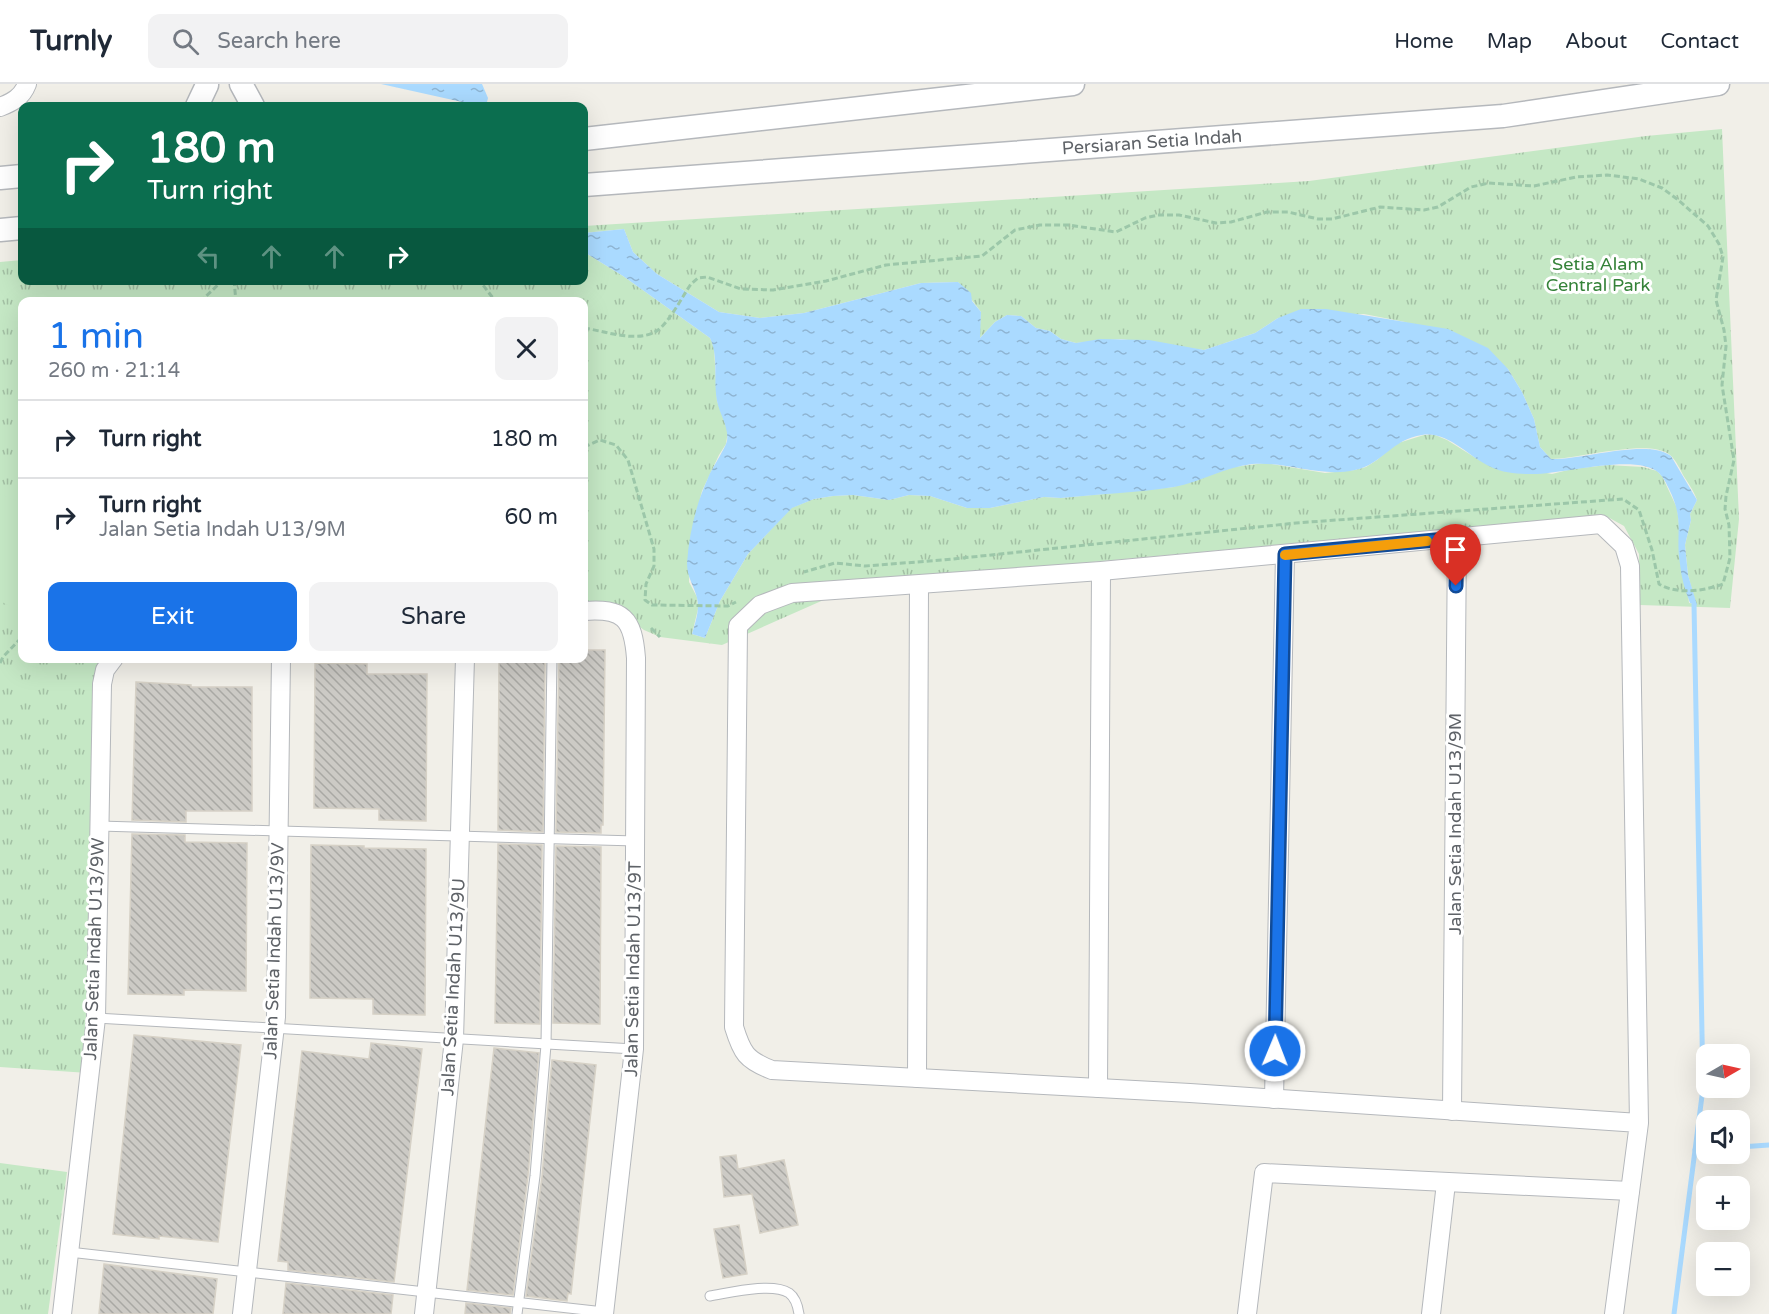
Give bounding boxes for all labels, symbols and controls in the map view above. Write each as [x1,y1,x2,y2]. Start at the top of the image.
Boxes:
search box [148,14,568,68]
text: Turnly [30,24,112,58]
icon: search [169,25,202,58]
text: Search here [217,28,341,54]
text: Home [1394,29,1454,54]
text: Map [1487,29,1532,54]
text: About [1565,29,1627,54]
text: Contact [1660,29,1739,54]
text: 180 m [147,123,276,174]
street label: Persiaran Setia Indah [1061,125,1243,159]
icon: right [48,126,126,204]
text: Turn right [147,174,273,207]
icon: left [192,240,225,273]
icon: ahead [255,240,288,273]
icon: ahead [318,240,351,273]
icon: right [381,240,414,273]
park label: Setia Alam Central Park [1546,253,1651,296]
text: 1 min [48,315,144,358]
button: close [495,317,558,380]
text: 260 m · 21:14 [48,359,180,383]
icon: right [48,423,81,456]
text: Turn right [99,426,201,452]
text: 180 m [491,426,558,452]
text: Turn right [99,492,201,518]
icon: right [48,501,81,534]
text: 60 m [504,504,558,530]
text: Jalan Setia Indah U13/9M [99,518,346,542]
pin [1430,524,1481,586]
icon: arrive [1439,533,1472,566]
button: Exit [48,582,297,651]
button: Share [309,582,558,651]
street label: Jalan Setia Indah U13/9M [1444,713,1466,935]
street label: Jalan Setia Indah U13/9W [79,837,109,1061]
street label: Jalan Setia Indah U13/9V [259,842,289,1060]
street label: Jalan Setia Indah U13/9T [620,861,646,1077]
street label: Jalan Setia Indah U13/9U [436,877,470,1097]
position arrow [1243,1019,1307,1083]
north arrow [1696,1044,1750,1098]
map controls [1696,1044,1750,1296]
button: sound [1696,1110,1750,1164]
button: + [1696,1176,1750,1230]
button: − [1696,1242,1750,1296]

